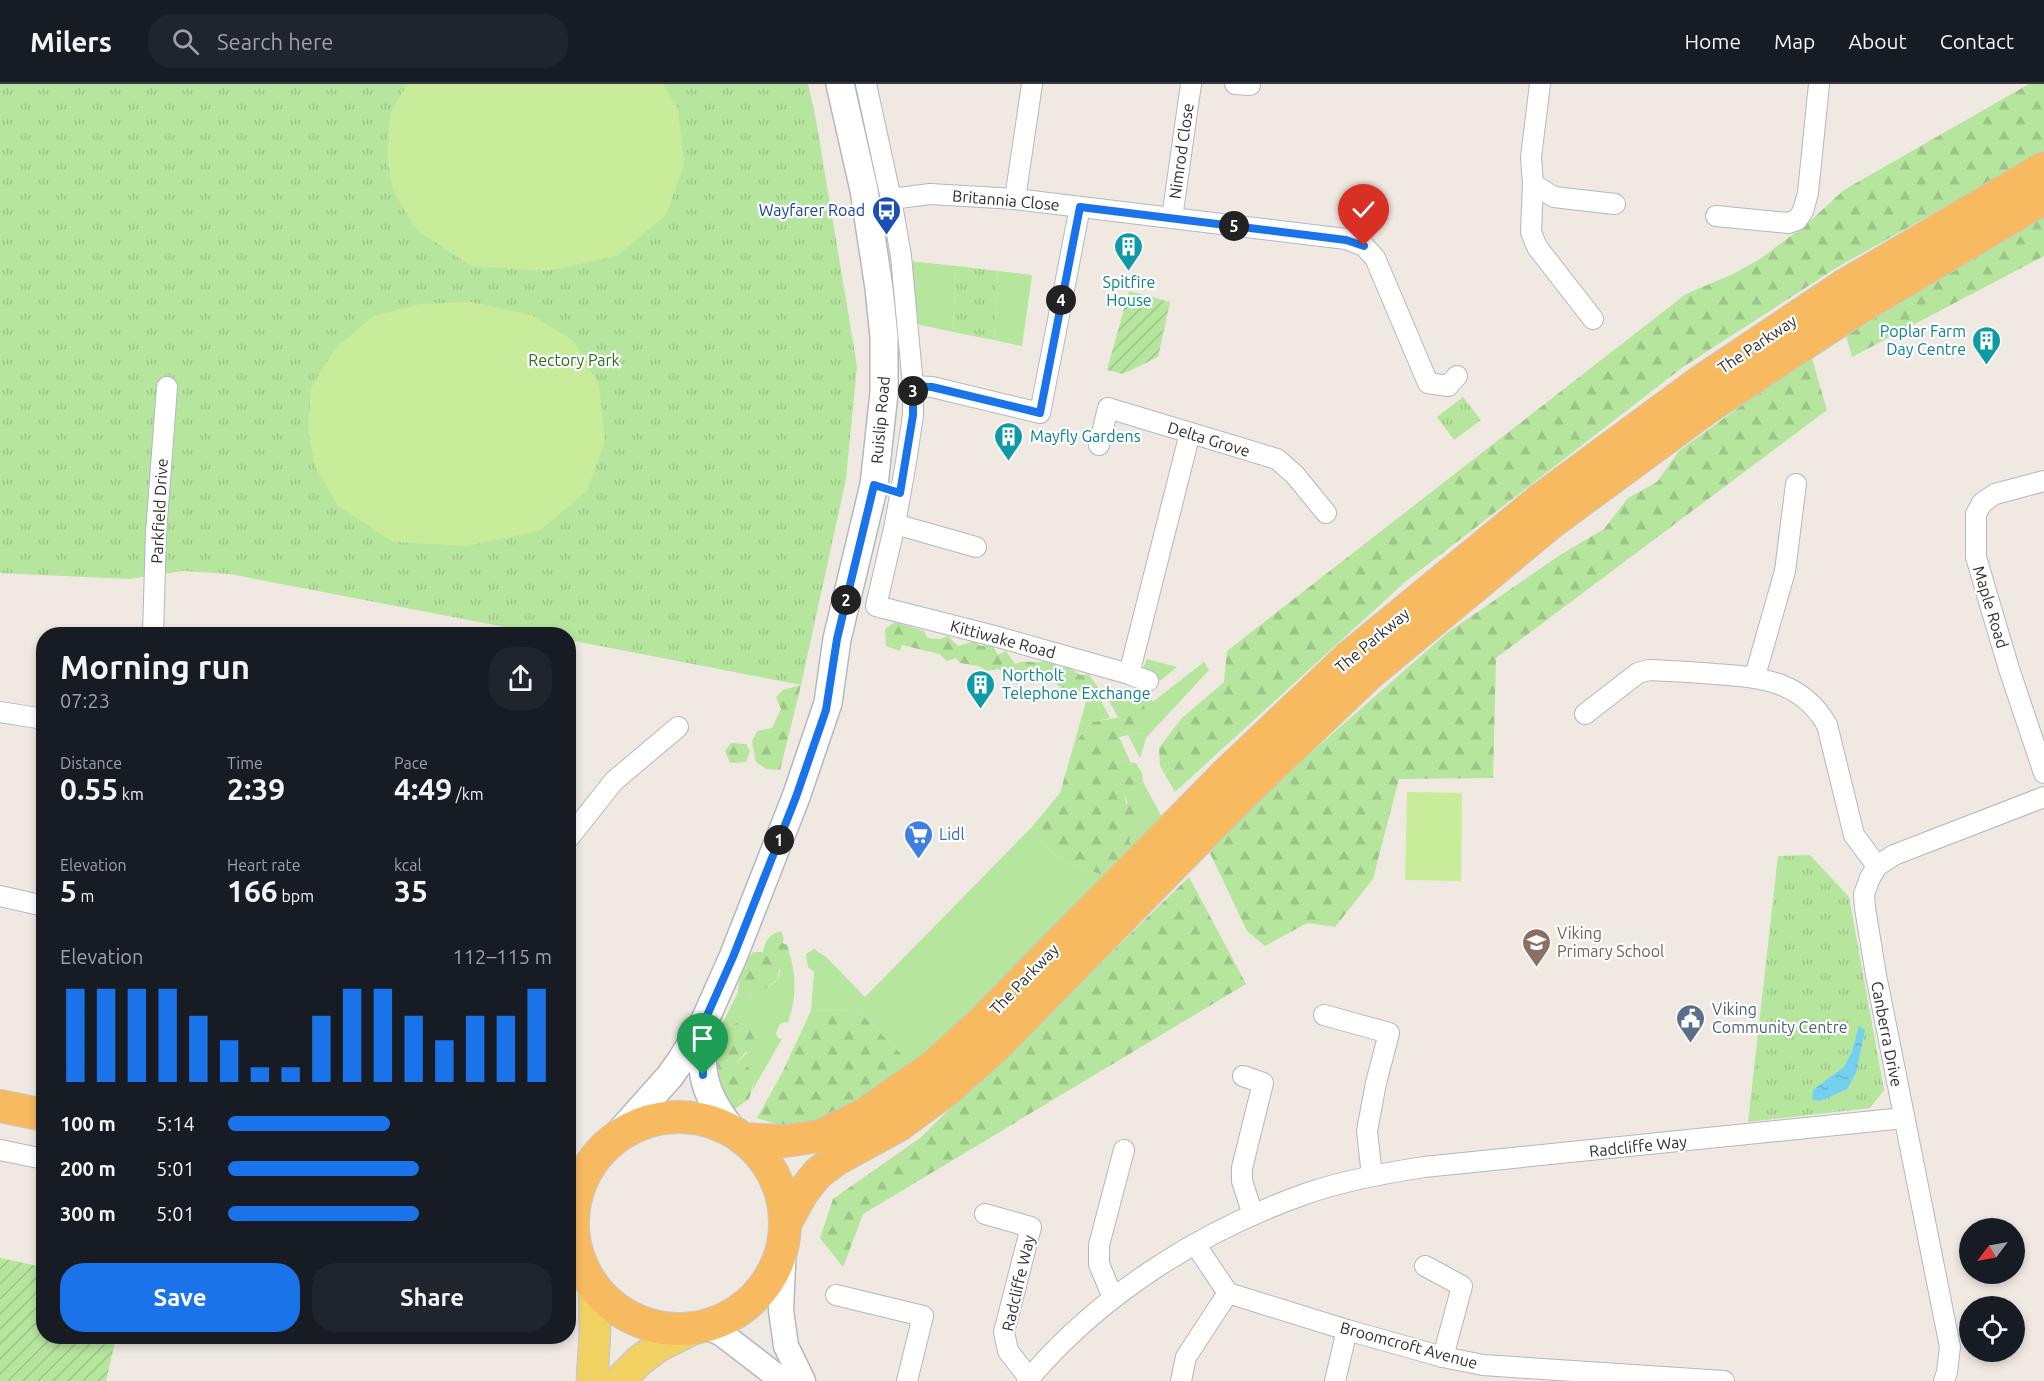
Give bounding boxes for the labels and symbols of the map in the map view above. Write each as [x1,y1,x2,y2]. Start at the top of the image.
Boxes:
street label: Nimrod Close [1165,102,1197,200]
pin [1338,184,1389,246]
street label: Britannia Close [952,186,1060,214]
bus stop icon: Wayfarer Road [870,194,902,236]
place label: Wayfarer Road [759,201,865,219]
pin: 5 [1219,211,1249,241]
building icon: Spitfire House [1113,230,1145,272]
place label: Spitfire House [1103,273,1155,309]
pin: 4 [1046,285,1076,315]
street label: The Parkway [1714,311,1800,377]
place label: Poplar Farm Day Centre [1880,322,1966,358]
building icon: Poplar Farm Day Centre [1971,324,2003,366]
park label: Rectory Park [528,351,620,369]
street label: Ruislip Road [867,375,893,465]
pin: 3 [898,376,928,406]
street label: Delta Grove [1166,418,1252,460]
building icon: Mayfly Gardens [993,420,1025,462]
place label: Mayfly Gardens [1030,427,1141,445]
street label: Parkfield Drive [147,458,171,564]
street label: Maple Road [1970,564,2012,650]
pin: 2 [831,585,861,615]
street label: The Parkway [1331,604,1413,676]
street label: Kittiwake Road [948,616,1058,662]
place label: Northolt Telephone Exchange [1002,666,1150,702]
building icon: Northolt Telephone Exchange [965,668,997,710]
supermarket icon: Lidl [902,818,934,860]
pin: 1 [764,825,794,855]
place label: Lidl [939,825,965,843]
place label: Viking Primary School [1557,924,1664,960]
school or university icon: Viking Primary School [1520,926,1552,968]
street label: The Parkway [986,940,1062,1018]
street label: Canberra Drive [1868,980,1906,1088]
place label: Viking Community Centre [1712,1000,1848,1036]
public building icon: Viking Community Centre [1675,1002,1707,1044]
pin [677,1013,728,1075]
street label: Radcliffe Way [1588,1132,1688,1160]
north arrow [1959,1218,2025,1284]
street label: Radcliffe Way [998,1233,1038,1333]
street label: Broomcroft Avenue [1338,1318,1480,1372]

